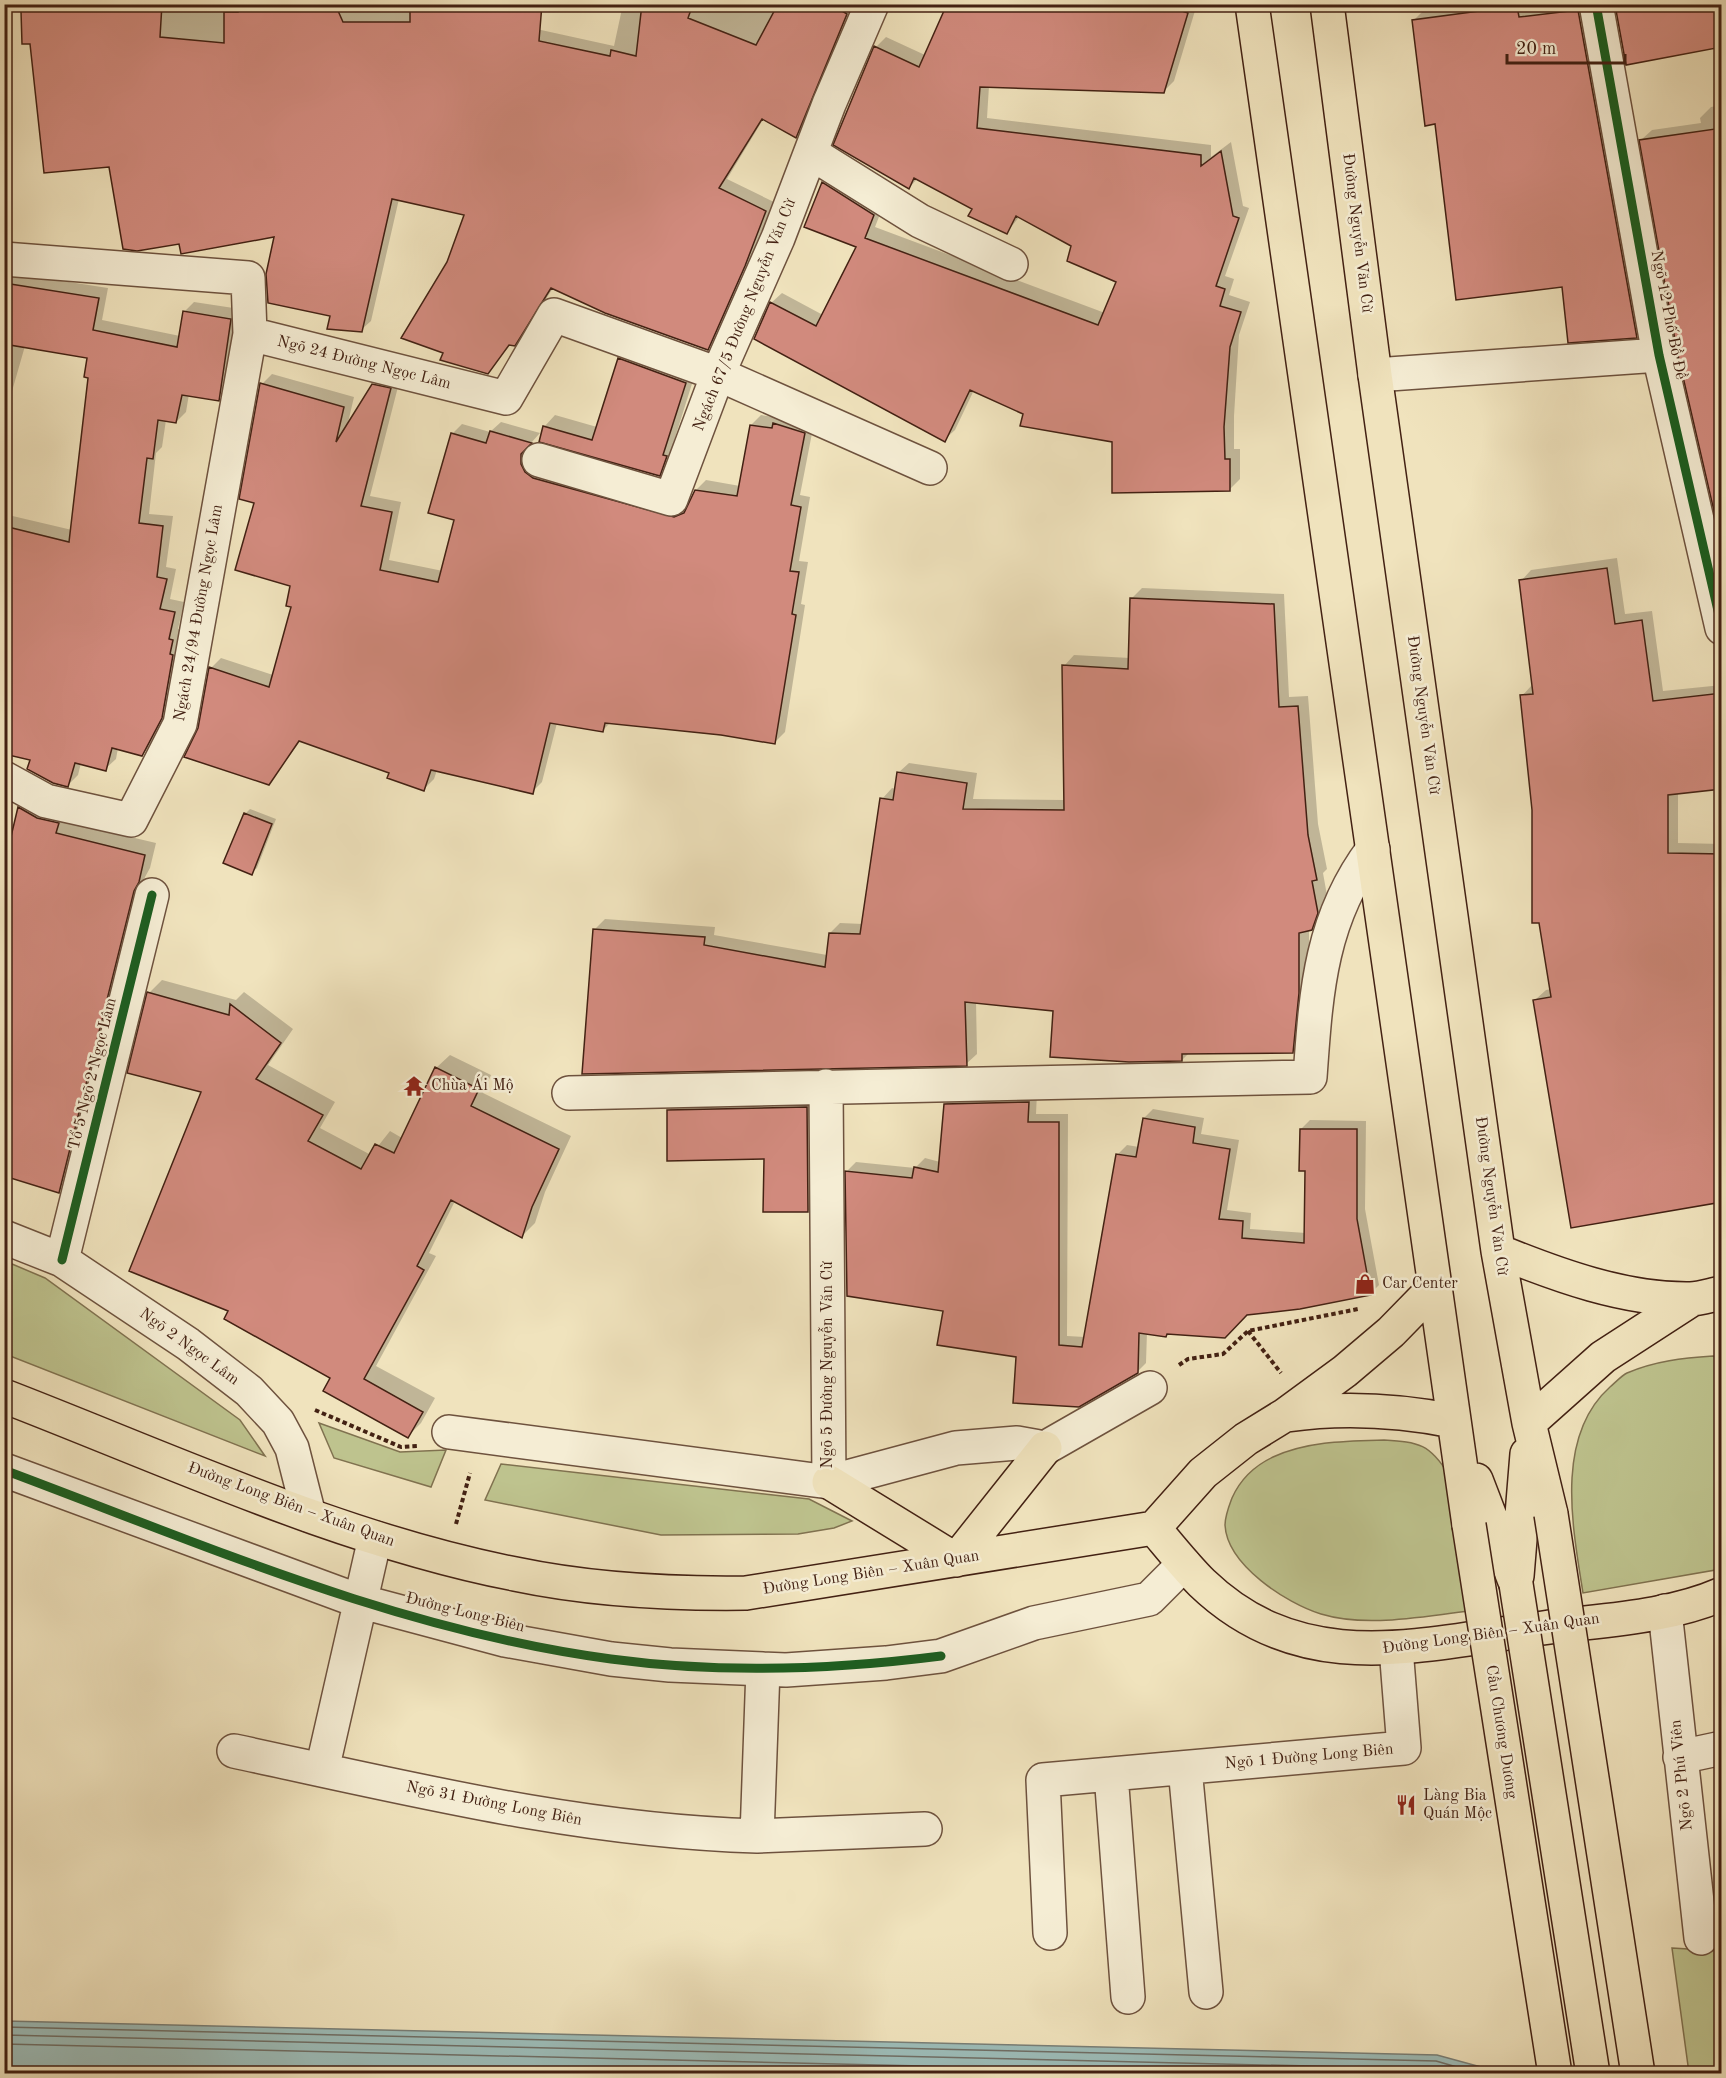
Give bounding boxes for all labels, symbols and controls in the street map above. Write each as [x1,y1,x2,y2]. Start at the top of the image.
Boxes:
scale bar [1507,27,1626,65]
text: 20 m [1516,40,1556,58]
street label: Đường Nguyễn Văn Cừ [1339,152,1378,314]
street label: Ngách 67/5 Đường Nguyễn Văn Cừ [688,195,799,433]
street label: Ngõ 12 Phố Bồ Đề [1648,248,1691,381]
street label: Ngõ 24 Đường Ngọc Lâm [275,334,453,392]
street label: Ngách 24/94 Đường Ngọc Lâm [172,503,226,723]
street label: Đường Nguyễn Văn Cừ [1404,634,1445,796]
street label: Tổ 5 Ngõ 2 Ngọc Lâm [64,995,120,1152]
temple icon: Chùa Ái Mộ [402,1074,426,1098]
place label: Chùa Ái Mộ [431,1074,514,1094]
street label: Đường Nguyễn Văn Cừ [1472,1115,1513,1277]
street label: Ngõ 5 Đường Nguyễn Văn Cừ [817,1261,836,1469]
shop icon: Car Center [1353,1272,1377,1296]
place label: Car Center [1382,1276,1458,1292]
street label: Ngõ 2 Ngọc Lâm [136,1306,242,1389]
street label: Đường Long Biên – Xuân Quan [185,1460,397,1550]
street label: Đường Long Biên – Xuân Quan [762,1548,981,1598]
street label: Đường Long Biên [404,1590,527,1636]
street label: Đường Long Biên – Xuân Quan [1381,1611,1601,1657]
street label: Cầu Chương Dương [1482,1663,1523,1801]
street label: Ngõ 2 Phú Viên [1668,1718,1696,1831]
street label: Ngõ 1 Đường Long Biên [1224,1742,1394,1772]
street label: Ngõ 31 Đường Long Biên [405,1779,584,1829]
place label: Làng Bia Quán Mộc [1423,1788,1492,1822]
restaurant icon: Làng Bia Quán Mộc [1394,1793,1418,1817]

